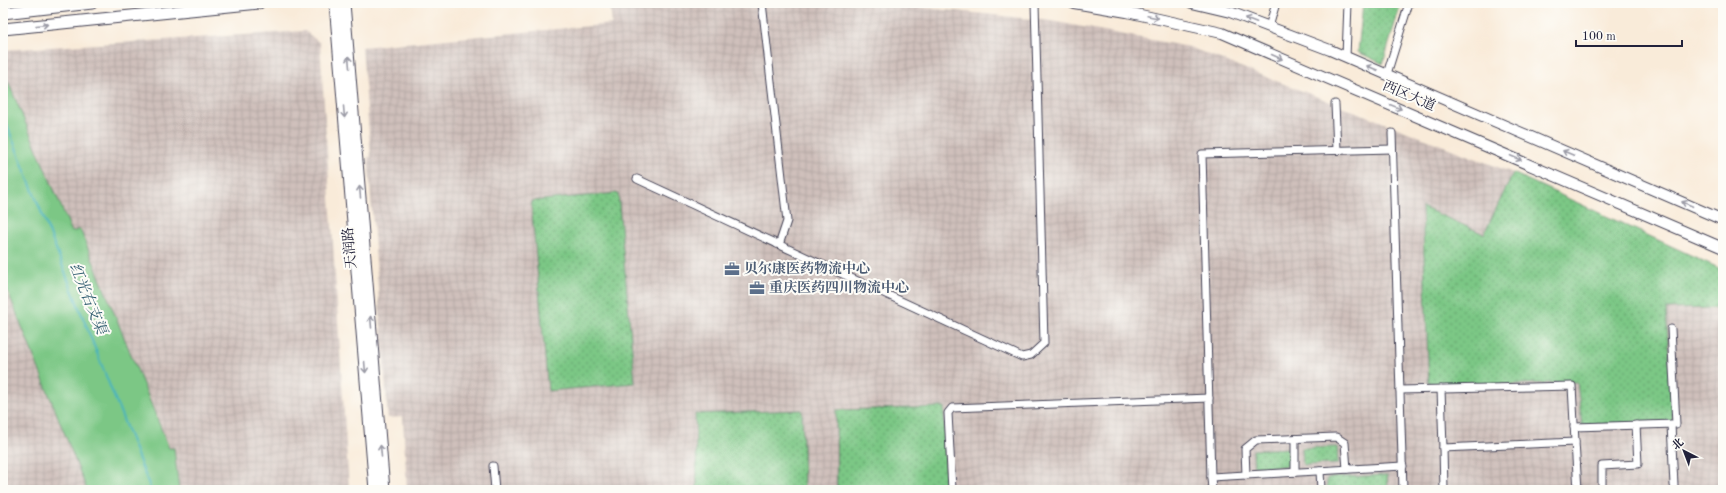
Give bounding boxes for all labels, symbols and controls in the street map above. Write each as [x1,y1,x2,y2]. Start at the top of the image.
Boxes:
one-way arrow [1146,14,1159,22]
one-way arrow [1245,15,1257,23]
one-way arrow [35,22,48,29]
scale bar [1576,22,1682,48]
text: 100 m [1582,31,1616,43]
one-way arrow [1270,53,1282,61]
one-way arrow [346,56,353,69]
one-way arrow [1366,64,1378,71]
street label: 西区大道 [1380,78,1438,113]
one-way arrow [1390,104,1402,111]
one-way arrow [341,105,348,118]
one-way arrow [1562,148,1574,156]
one-way arrow [1509,155,1521,163]
one-way arrow [356,186,364,199]
one-way arrow [1682,200,1694,208]
street label: 天润路 [340,226,359,270]
office icon: 贝尔康医药物流中心 [723,260,741,278]
place label: 贝尔康医药物流中心 [744,260,870,276]
water label: 红光右支渠 [66,261,111,338]
office icon: 重庆医药四川物流中心 [748,279,766,297]
place label: 重庆医药四川物流中心 [769,279,909,295]
one-way arrow [367,316,374,329]
one-way arrow [361,360,368,373]
north arrow [1664,431,1704,471]
text: 北 [1670,436,1686,452]
one-way arrow [378,445,385,458]

